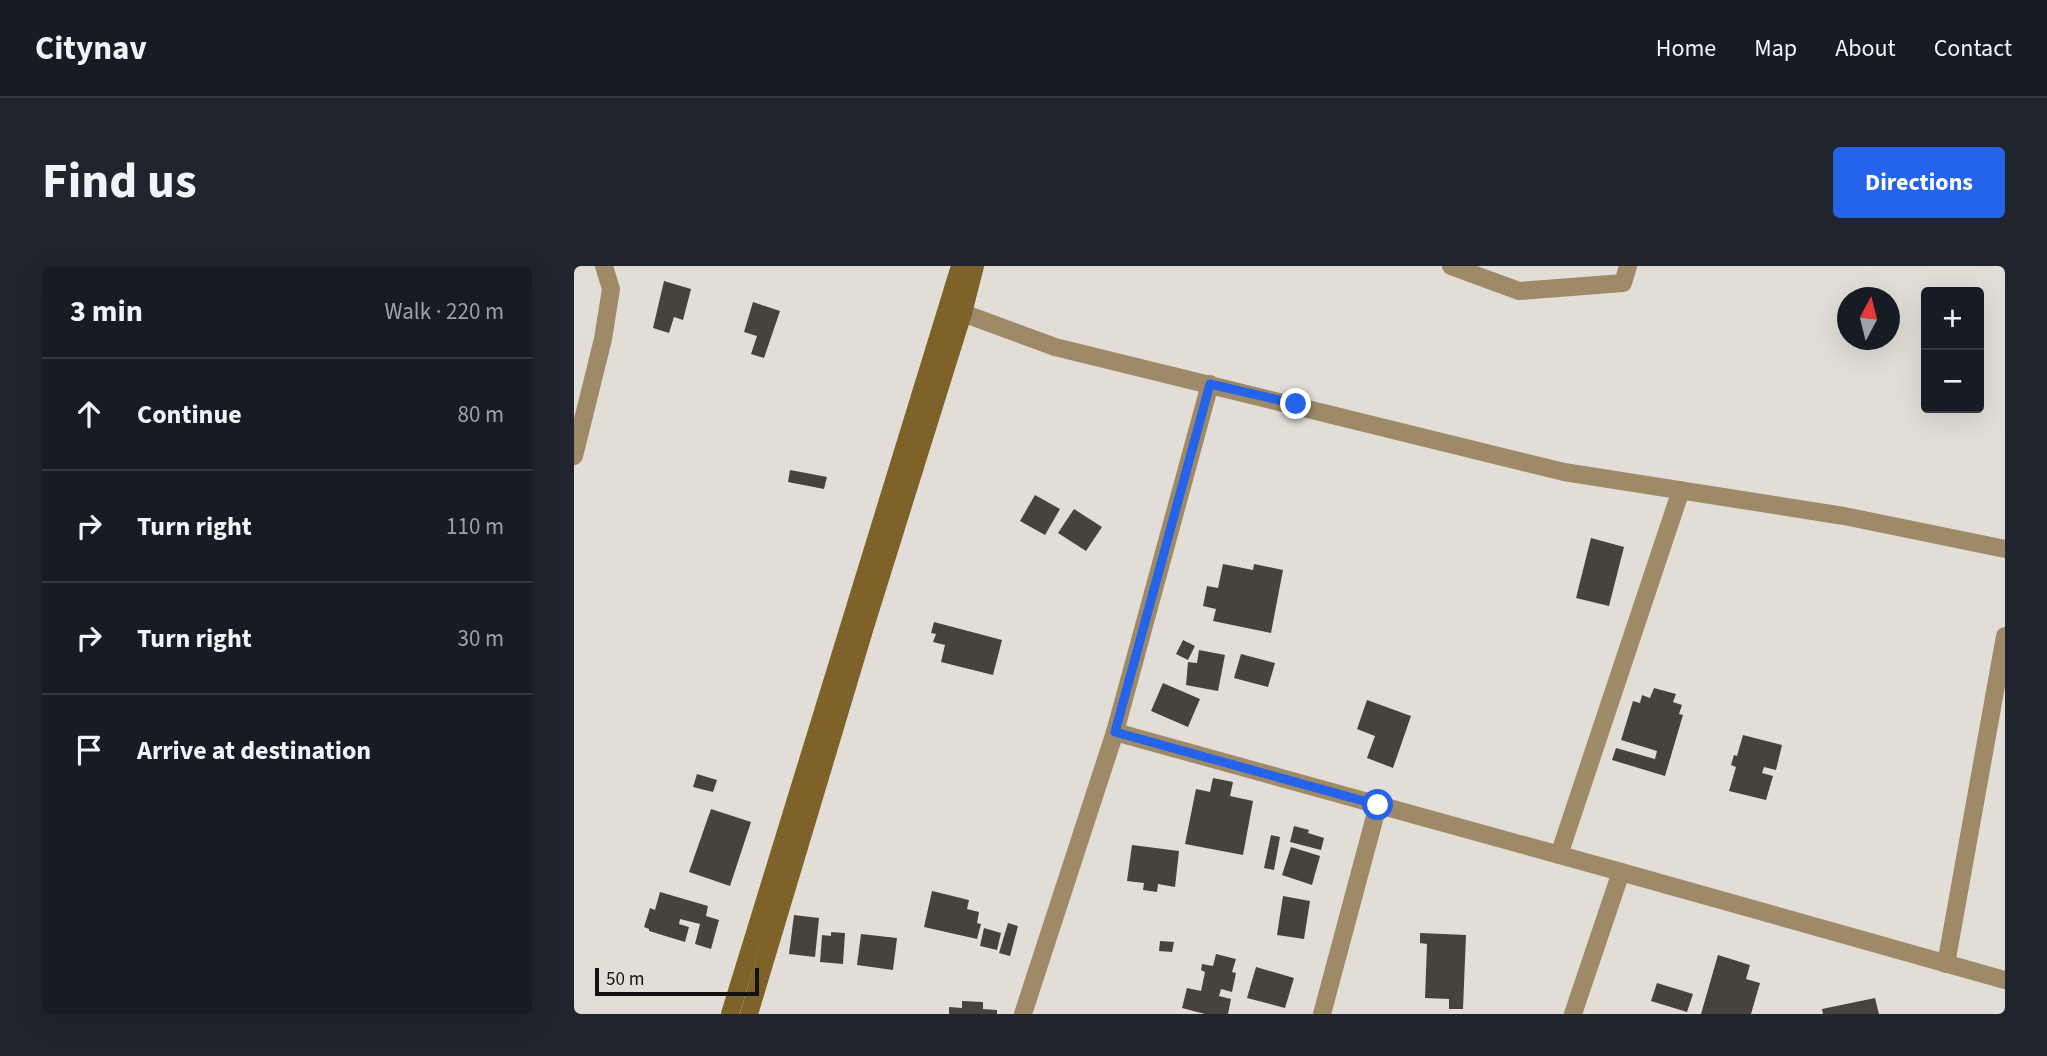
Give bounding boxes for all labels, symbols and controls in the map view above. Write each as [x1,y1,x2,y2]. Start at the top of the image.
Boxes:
text: Citynav [35,25,147,72]
text: Home [1656,31,1716,66]
text: Map [1754,31,1797,66]
text: About [1835,31,1896,66]
text: Contact [1934,31,2012,66]
text: Find us [42,147,197,217]
button: Directions [1833,147,2005,218]
north arrow [1837,287,1900,350]
map controls [1921,287,1984,413]
button: + [1921,287,1984,350]
text: 3 min [70,290,143,333]
text: Walk · 220 m [385,295,504,328]
button: − [1921,350,1984,413]
route end [1280,388,1311,419]
icon: ahead [70,395,108,433]
text: Continue [137,396,242,433]
text: 80 m [457,398,504,431]
icon: right [70,507,108,545]
text: Turn right [137,508,252,545]
text: 110 m [446,510,504,543]
icon: right [70,619,108,657]
text: Turn right [137,620,252,657]
text: 30 m [457,622,504,655]
icon: arrive [70,731,108,769]
text: Arrive at destination [137,732,371,769]
route start [1362,789,1393,820]
scale bar [595,965,760,997]
text: 50 m [606,966,644,993]

